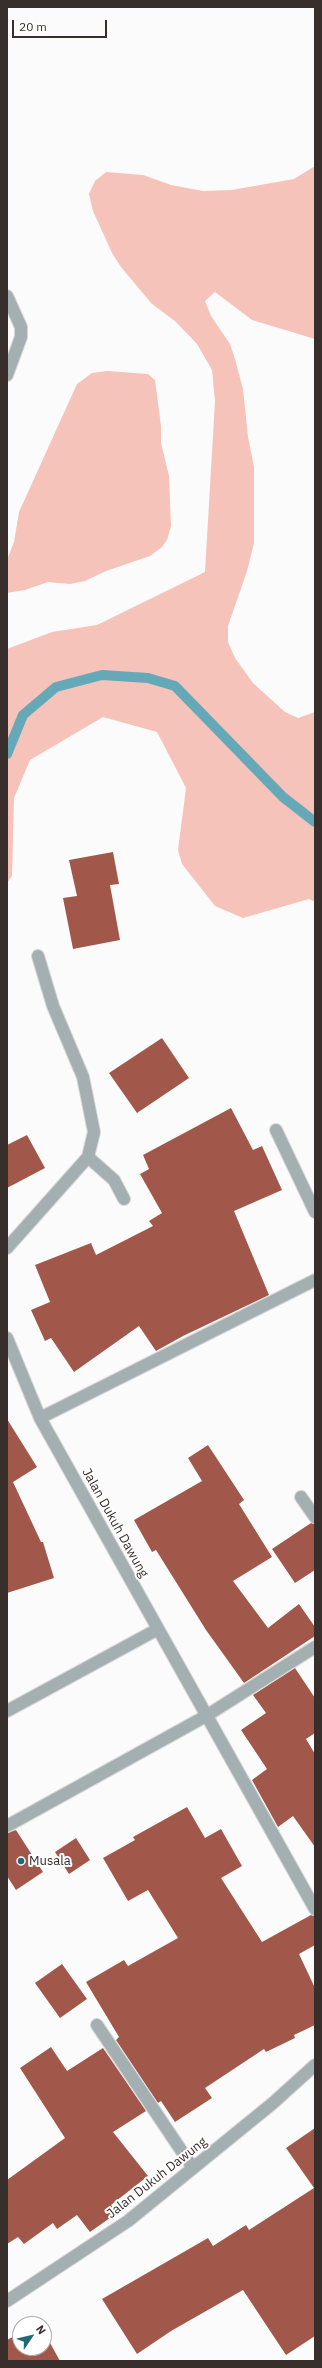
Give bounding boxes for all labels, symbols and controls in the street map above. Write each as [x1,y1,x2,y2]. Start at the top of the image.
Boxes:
scale bar [14,12,109,38]
text: 20 m [19,19,47,34]
street label: Jalan Dukuh Dawung [79,1466,151,1580]
place label: Musala [29,1853,71,1869]
marker: Musala [16,1856,26,1866]
street label: Jalan Dukuh Dawung [104,2134,210,2222]
north arrow [12,2316,52,2356]
text: N [33,2322,49,2337]

